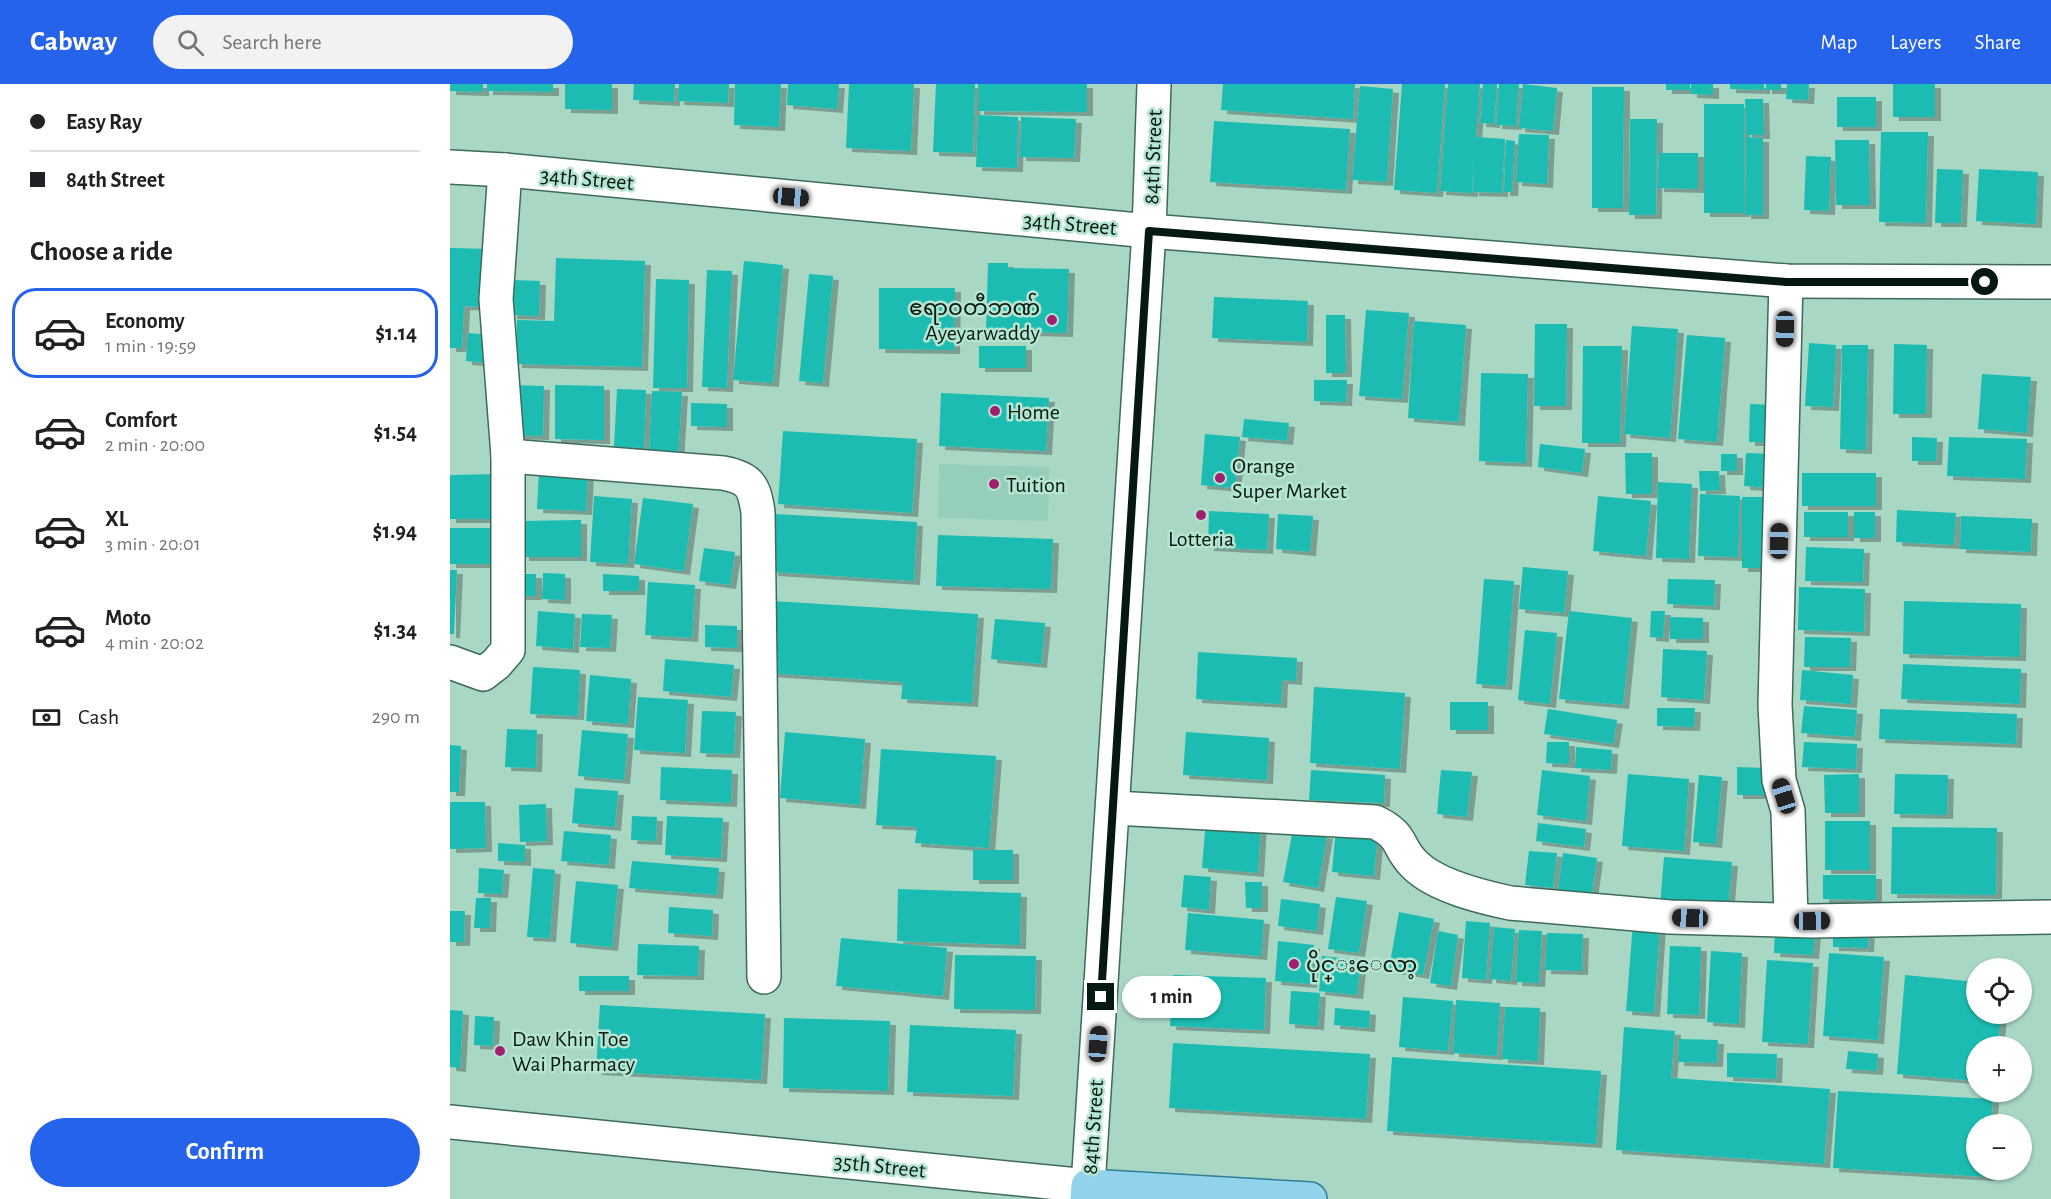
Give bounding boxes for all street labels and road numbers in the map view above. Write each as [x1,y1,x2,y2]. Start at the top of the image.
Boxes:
street label: 84th Street [1140,109,1166,205]
street label: 34th Street [539,164,634,194]
street label: 34th Street [1022,209,1117,239]
street label: 84th Street [1079,1079,1107,1175]
street label: 35th Street [833,1150,927,1182]

